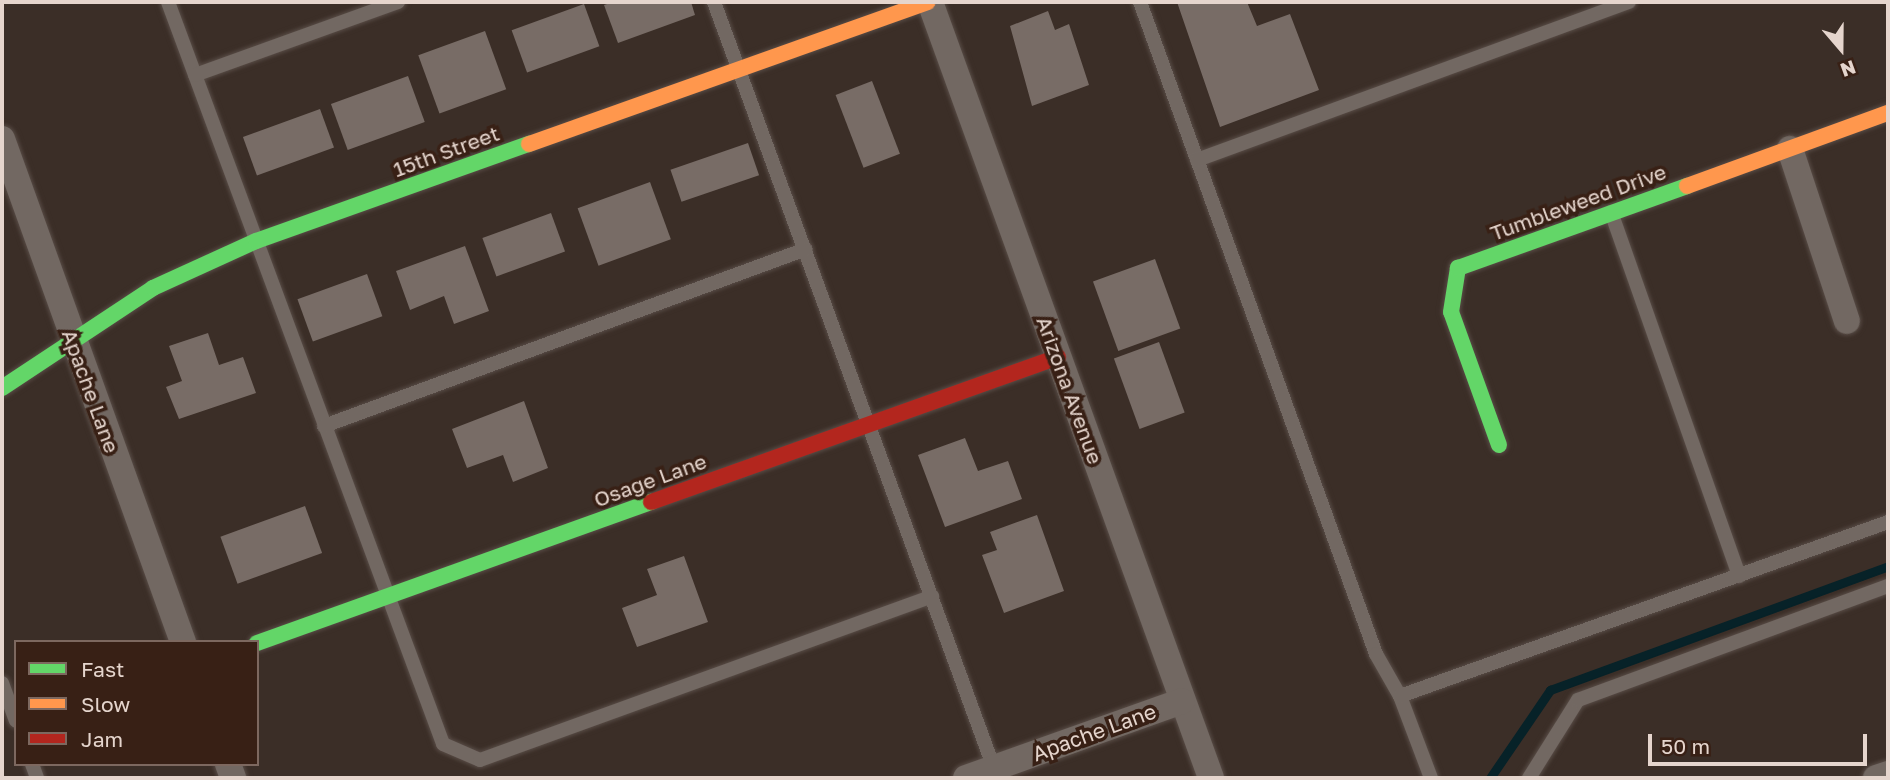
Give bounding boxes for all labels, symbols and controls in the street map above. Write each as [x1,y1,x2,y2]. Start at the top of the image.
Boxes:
north arrow [1806,14,1876,84]
text: N [1838,56,1859,82]
street label: 15th Street [389,120,503,182]
street label: Tumbleweed Drive [1487,158,1669,246]
street label: Arizona Avenue [1032,313,1108,467]
street label: Apache Lane [57,326,125,456]
street label: Osage Lane [590,448,710,512]
legend [14,640,259,766]
text: Fast [81,656,124,682]
text: Slow [81,691,130,717]
street label: Apache Lane [1029,698,1159,766]
scale bar [1652,720,1871,764]
text: Jam [81,726,123,752]
text: 50 m [1661,733,1710,759]

